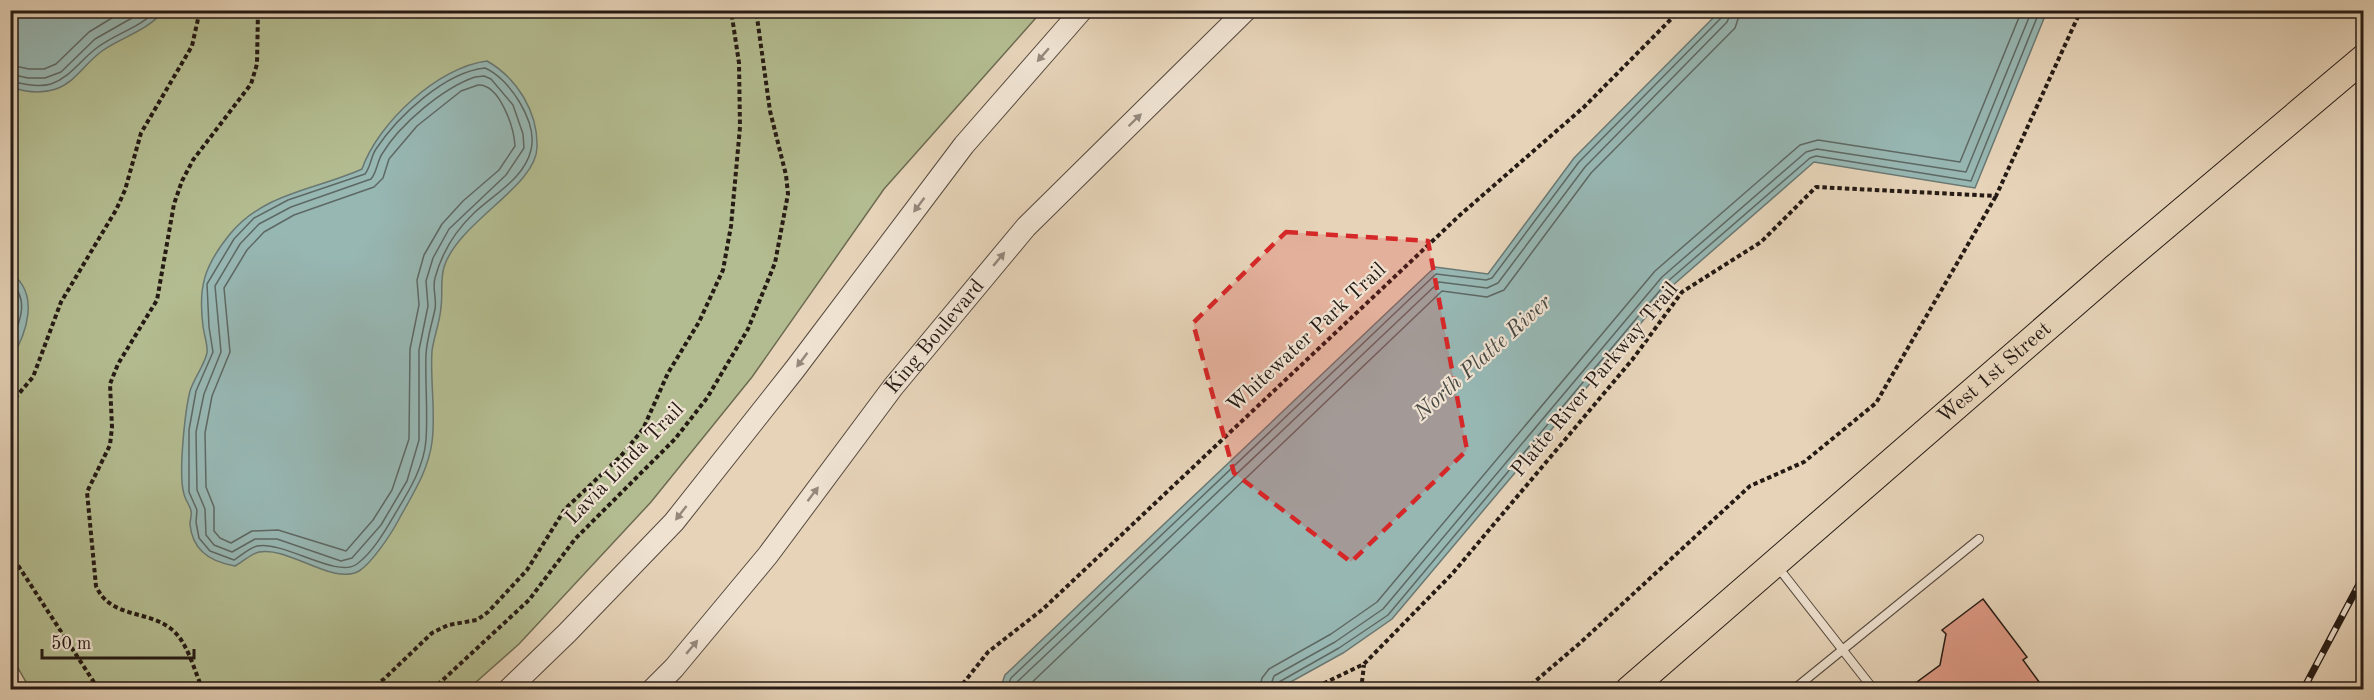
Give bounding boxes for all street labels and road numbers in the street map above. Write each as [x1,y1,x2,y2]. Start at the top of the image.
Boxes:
street label: Whitewater Park Trail [1224,259,1391,417]
street label: King Boulevard [881,275,988,398]
street label: Platte River Parkway Trail [1508,278,1683,481]
street label: West 1st Street [1934,318,2055,427]
street label: Lavia Linda Trail [562,399,689,529]

